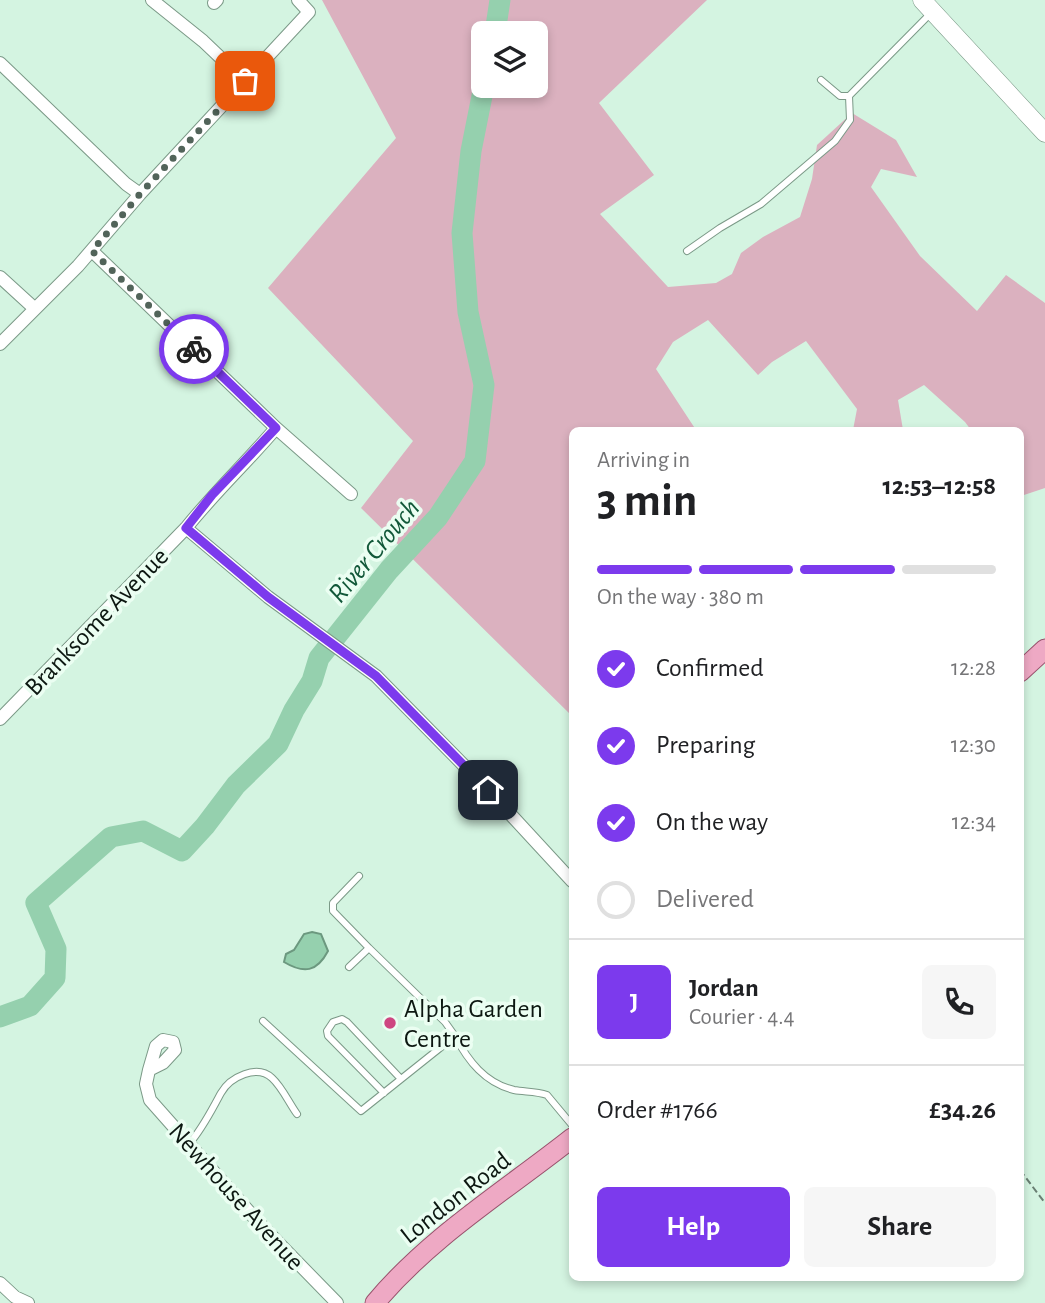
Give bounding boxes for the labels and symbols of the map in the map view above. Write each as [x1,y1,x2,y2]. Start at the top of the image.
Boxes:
pin [215,51,275,111]
courier [159,314,229,384]
water label: River Crouch [324,494,426,608]
street label: Branksome Avenue [20,543,173,700]
pin [458,760,518,820]
place label: Alpha Garden Centre [404,996,543,1052]
marker: Alpha Garden Centre [382,1015,398,1031]
street label: Newhouse Avenue [164,1118,309,1275]
street label: London Road [396,1147,516,1249]

